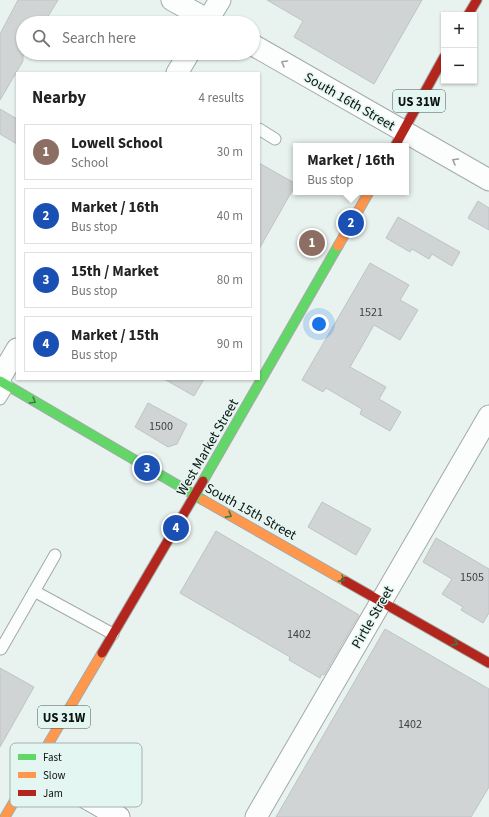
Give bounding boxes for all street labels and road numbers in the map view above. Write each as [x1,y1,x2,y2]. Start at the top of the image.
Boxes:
street label: South 16th Street [300,68,399,136]
road number: US 31W [393,90,445,112]
street label: West Market Street [172,395,244,500]
street label: South 15th Street [201,478,300,545]
street label: Pirtle Street [347,582,399,653]
road number: US 31W [38,706,90,728]

